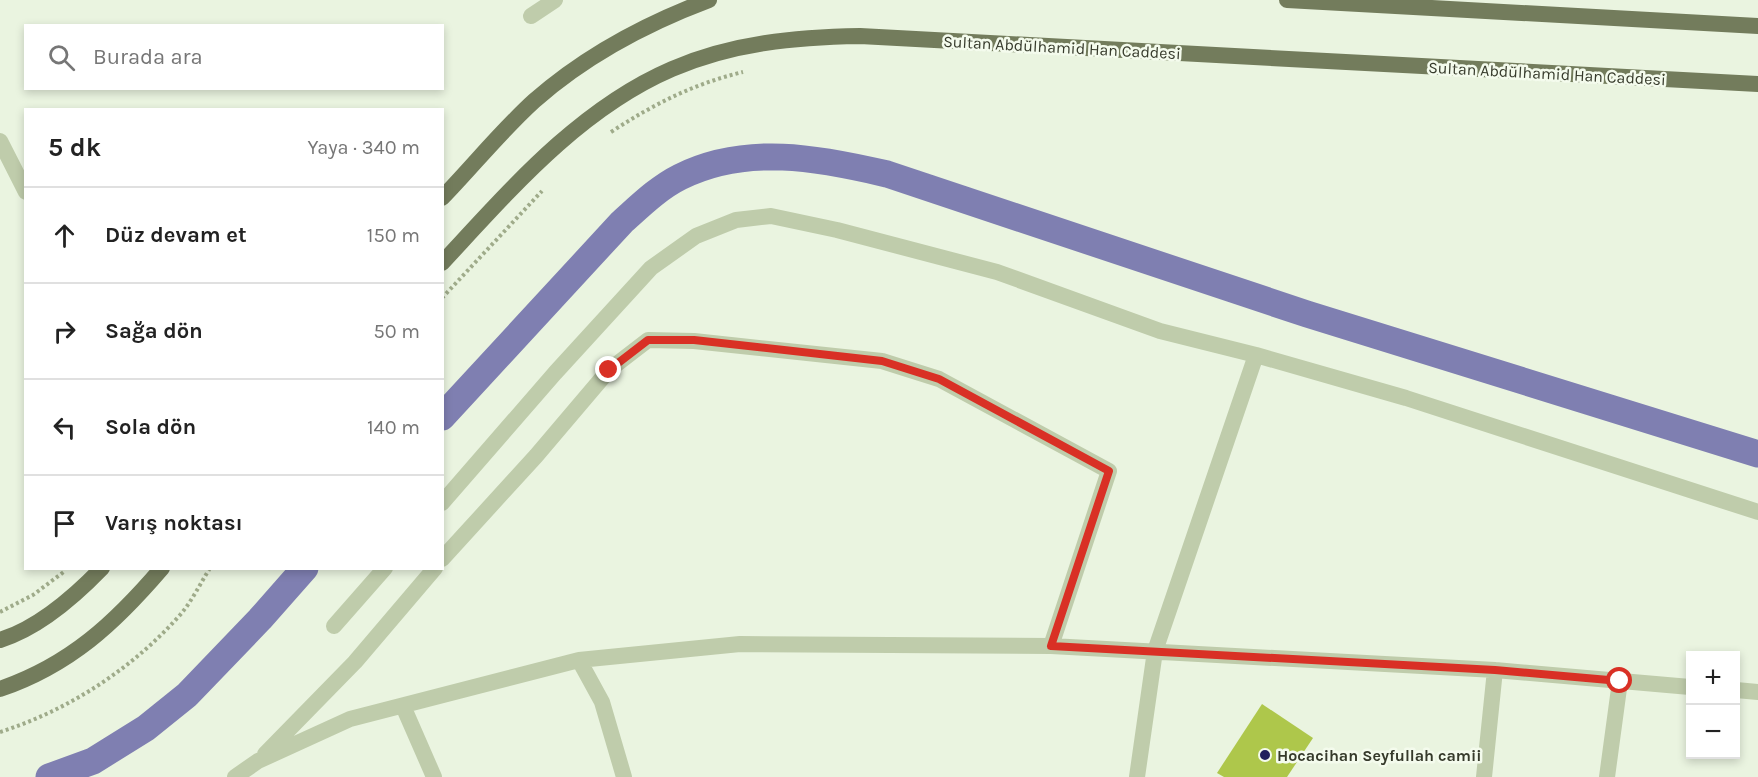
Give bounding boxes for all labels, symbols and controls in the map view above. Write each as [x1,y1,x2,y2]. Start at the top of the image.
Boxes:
search box [24,24,444,90]
street label: Sultan Abdülhamid Han Caddesi [943,32,1181,63]
icon: search [45,41,78,74]
text: Burada ara [93,44,203,70]
street label: Sultan Abdülhamid Han Caddesi [1428,58,1666,89]
text: 5 dk [48,132,101,163]
text: Yaya · 340 m [308,136,420,159]
icon: ahead [48,219,81,252]
text: Düz devam et [105,222,247,248]
text: 150 m [367,224,420,247]
icon: right [48,315,81,348]
text: Sağa dön [105,318,203,344]
text: 50 m [373,320,420,343]
route end [595,356,621,382]
icon: left [48,411,81,444]
text: Sola dön [105,414,196,440]
text: 140 m [367,416,420,439]
icon: arrive [48,507,81,540]
text: Varış noktası [105,510,243,536]
map controls [1686,651,1740,759]
button: + [1686,651,1740,705]
route start [1606,667,1632,693]
button: − [1686,705,1740,759]
place label: Hocacihan Seyfullah camii [1277,746,1482,765]
marker: Hocacihan Seyfullah camii [1258,748,1272,762]

